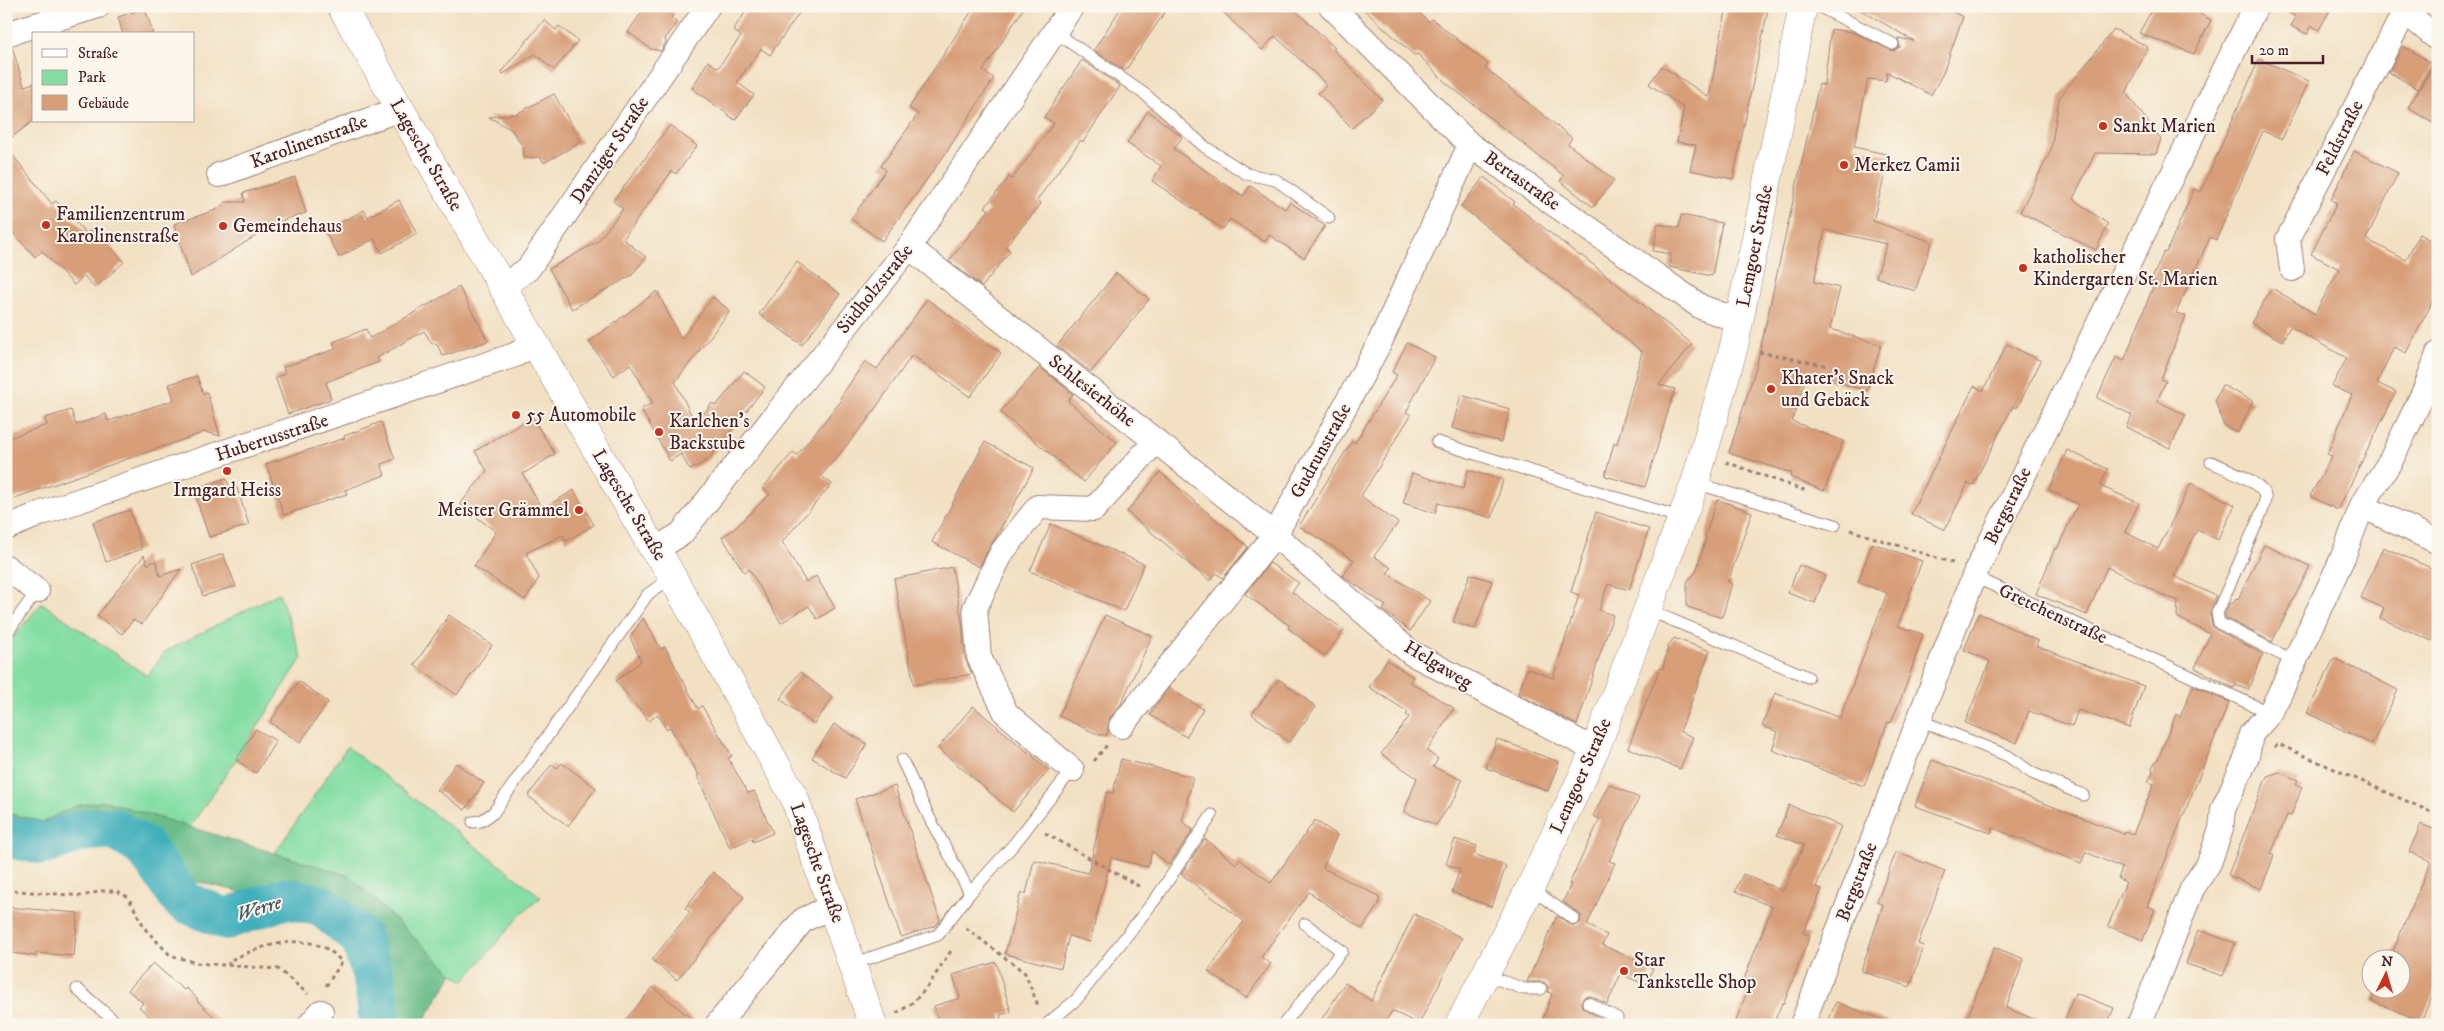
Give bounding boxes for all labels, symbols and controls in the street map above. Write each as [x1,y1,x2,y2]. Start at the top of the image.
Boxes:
legend [32,32,195,122]
scale bar [2252,32,2323,64]
text: 20 m [2259,41,2289,60]
text: Straße [78,44,118,63]
text: Park [78,68,107,87]
street label: Danziger Straße [566,92,654,208]
text: Gebäude [78,94,129,113]
street label: Lagesche Straße [385,95,467,215]
street label: Feldstraße [2311,97,2369,179]
street label: Karolinenstraße [247,110,371,174]
place label: Sankt Marien [2113,115,2216,138]
marker: Sankt Marien [2097,120,2109,132]
street label: Bertastraße [1479,146,1565,216]
place label: Merkez Camii [1854,154,1960,177]
marker: Merkez Camii [1838,159,1850,171]
street label: Lemgoer Straße [1732,183,1778,309]
place label: Familienzentrum Karolinenstraße [56,203,185,248]
place label: Gemeindehaus [233,215,342,238]
marker: Familienzentrum Karolinenstraße [40,219,52,231]
marker: Gemeindehaus [217,220,229,232]
street label: Südholzstraße [832,239,918,338]
place label: katholischer Kindergarten St. Marien [2033,246,2218,291]
marker: katholischer Kindergarten St. Marien [2017,262,2029,274]
street label: Schlesierhöhe [1044,350,1140,432]
place label: Khater's Snack und Gebäck [1781,367,1895,412]
marker: Khater's Snack und Gebäck [1765,383,1777,395]
street label: Gudrunstraße [1285,399,1357,503]
place label: 55 Automobile [526,404,636,427]
street label: Hubertusstraße [213,409,331,467]
marker: 55 Automobile [510,409,522,421]
place label: Karlchen’s Backstube [669,410,750,455]
marker: Karlchen’s Backstube [653,426,665,438]
street label: Lagesche Straße [587,445,671,565]
street label: Bergstraße [1979,463,2037,548]
marker: Irmgard Heiss [221,465,233,477]
place label: Irmgard Heiss [173,479,281,502]
place label: Meister Grämmel [437,499,569,522]
marker: Meister Grämmel [573,504,585,516]
street label: Gretchenstraße [1995,579,2111,649]
street label: Helgaweg [1400,636,1477,695]
street label: Lemgoer Straße [1545,715,1617,837]
street label: Lagesche Straße [785,800,849,926]
street label: Bergstraße [1831,839,1883,925]
water label: Werre [233,890,286,928]
north arrow [2362,948,2412,998]
place label: Star Tankstelle Shop [1634,949,1756,994]
text: N [2381,953,2394,972]
marker: Star Tankstelle Shop [1618,965,1630,977]

